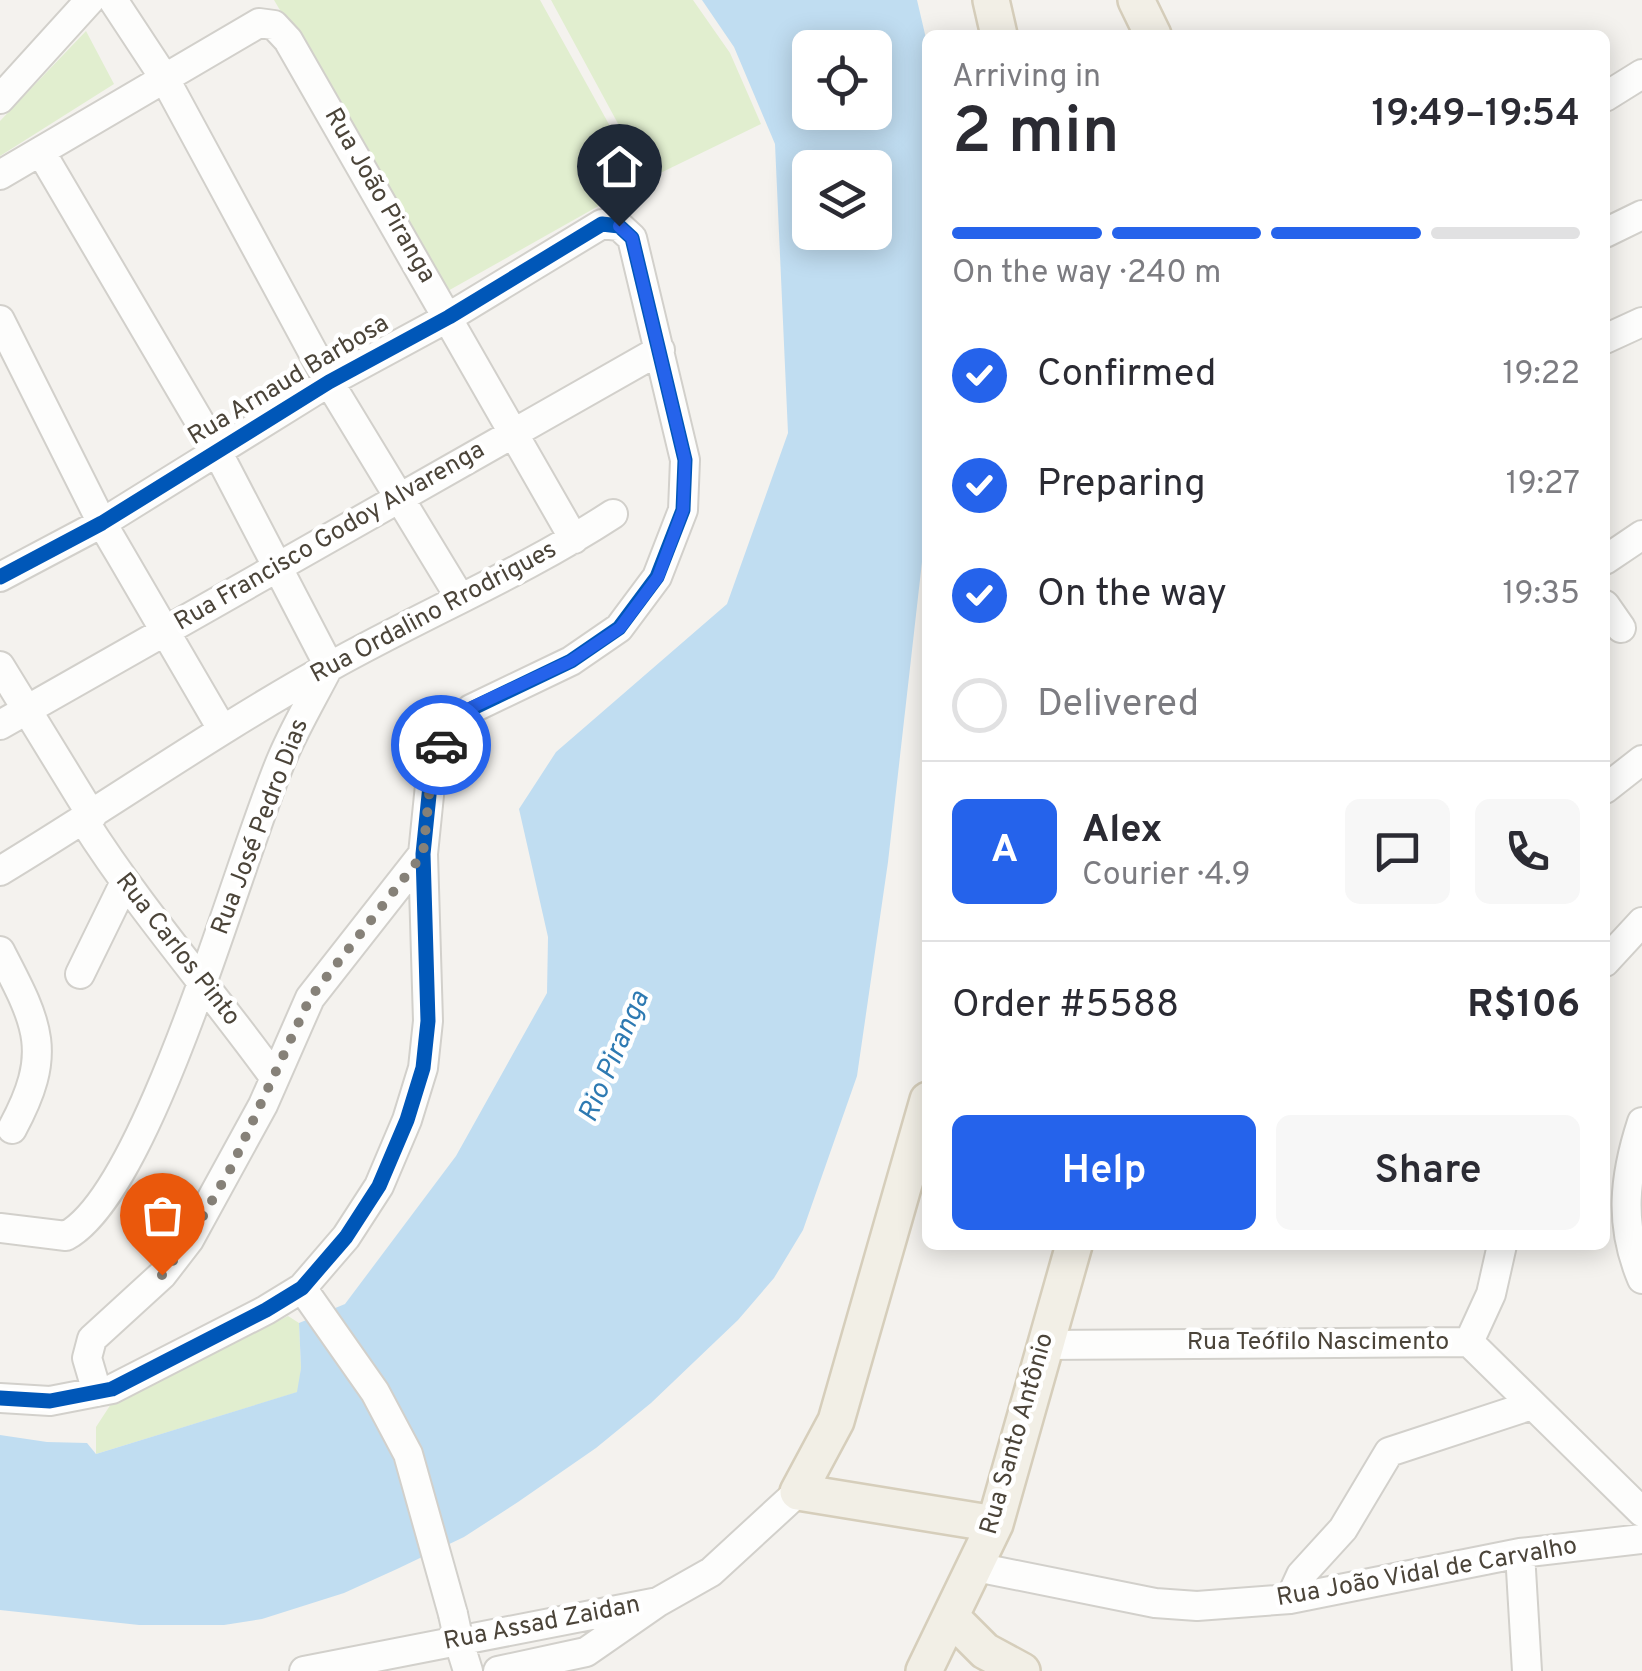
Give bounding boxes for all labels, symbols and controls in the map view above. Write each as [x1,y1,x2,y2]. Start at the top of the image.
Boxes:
map controls [792,30,892,250]
button: locate [792,30,892,130]
text: Arriving in [952,58,1101,98]
text: 19:49–19:54 [1372,91,1580,140]
text: 2 min [952,94,1120,176]
street label: Rua João Piranga [316,103,442,289]
pin [577,124,662,227]
icon: home [592,139,647,194]
button: layers [792,150,892,250]
text: On the way · 240 m [952,254,1221,294]
street label: Rua Arnaud Barbosa [183,308,395,454]
icon: check [952,348,1007,403]
text: Confirmed [1037,351,1216,400]
text: 19:22 [1503,355,1580,395]
street label: Rua Francisco Godoy Alvarenga [169,435,491,639]
icon: check [952,458,1007,513]
text: Preparing [1037,461,1206,510]
text: 19:27 [1506,465,1580,505]
street label: Rua Ordalino Rrodrigues [305,534,563,692]
icon: check [952,568,1007,623]
text: On the way [1037,571,1227,620]
text: 19:35 [1503,575,1580,615]
text: Delivered [1037,681,1199,730]
courier [391,695,491,795]
street label: Rua José Pedro Dias [205,715,317,939]
icon: car [414,718,469,773]
button: chat [1345,799,1450,904]
button: phone [1475,799,1580,904]
text: Alex [1082,807,1162,856]
text: A [991,827,1018,876]
text: Courier · 4.9 [1082,856,1251,896]
street label: Rua Carlos Pinto [107,867,247,1033]
text: Order #5588 [952,982,1179,1031]
text: R$106 [1467,982,1580,1031]
water label: Rio Piranga [571,985,659,1128]
button: Help [952,1115,1256,1230]
button: Share [1276,1115,1580,1230]
pin [120,1173,205,1276]
icon: bag [135,1188,190,1243]
street label: Rua Teófilo Nascimento [1187,1327,1449,1359]
street label: Rua Santo Antônio [974,1330,1062,1538]
street label: Rua João Vidal de Carvalho [1274,1531,1580,1615]
street label: Rua Assad Zaidan [441,1589,643,1659]

